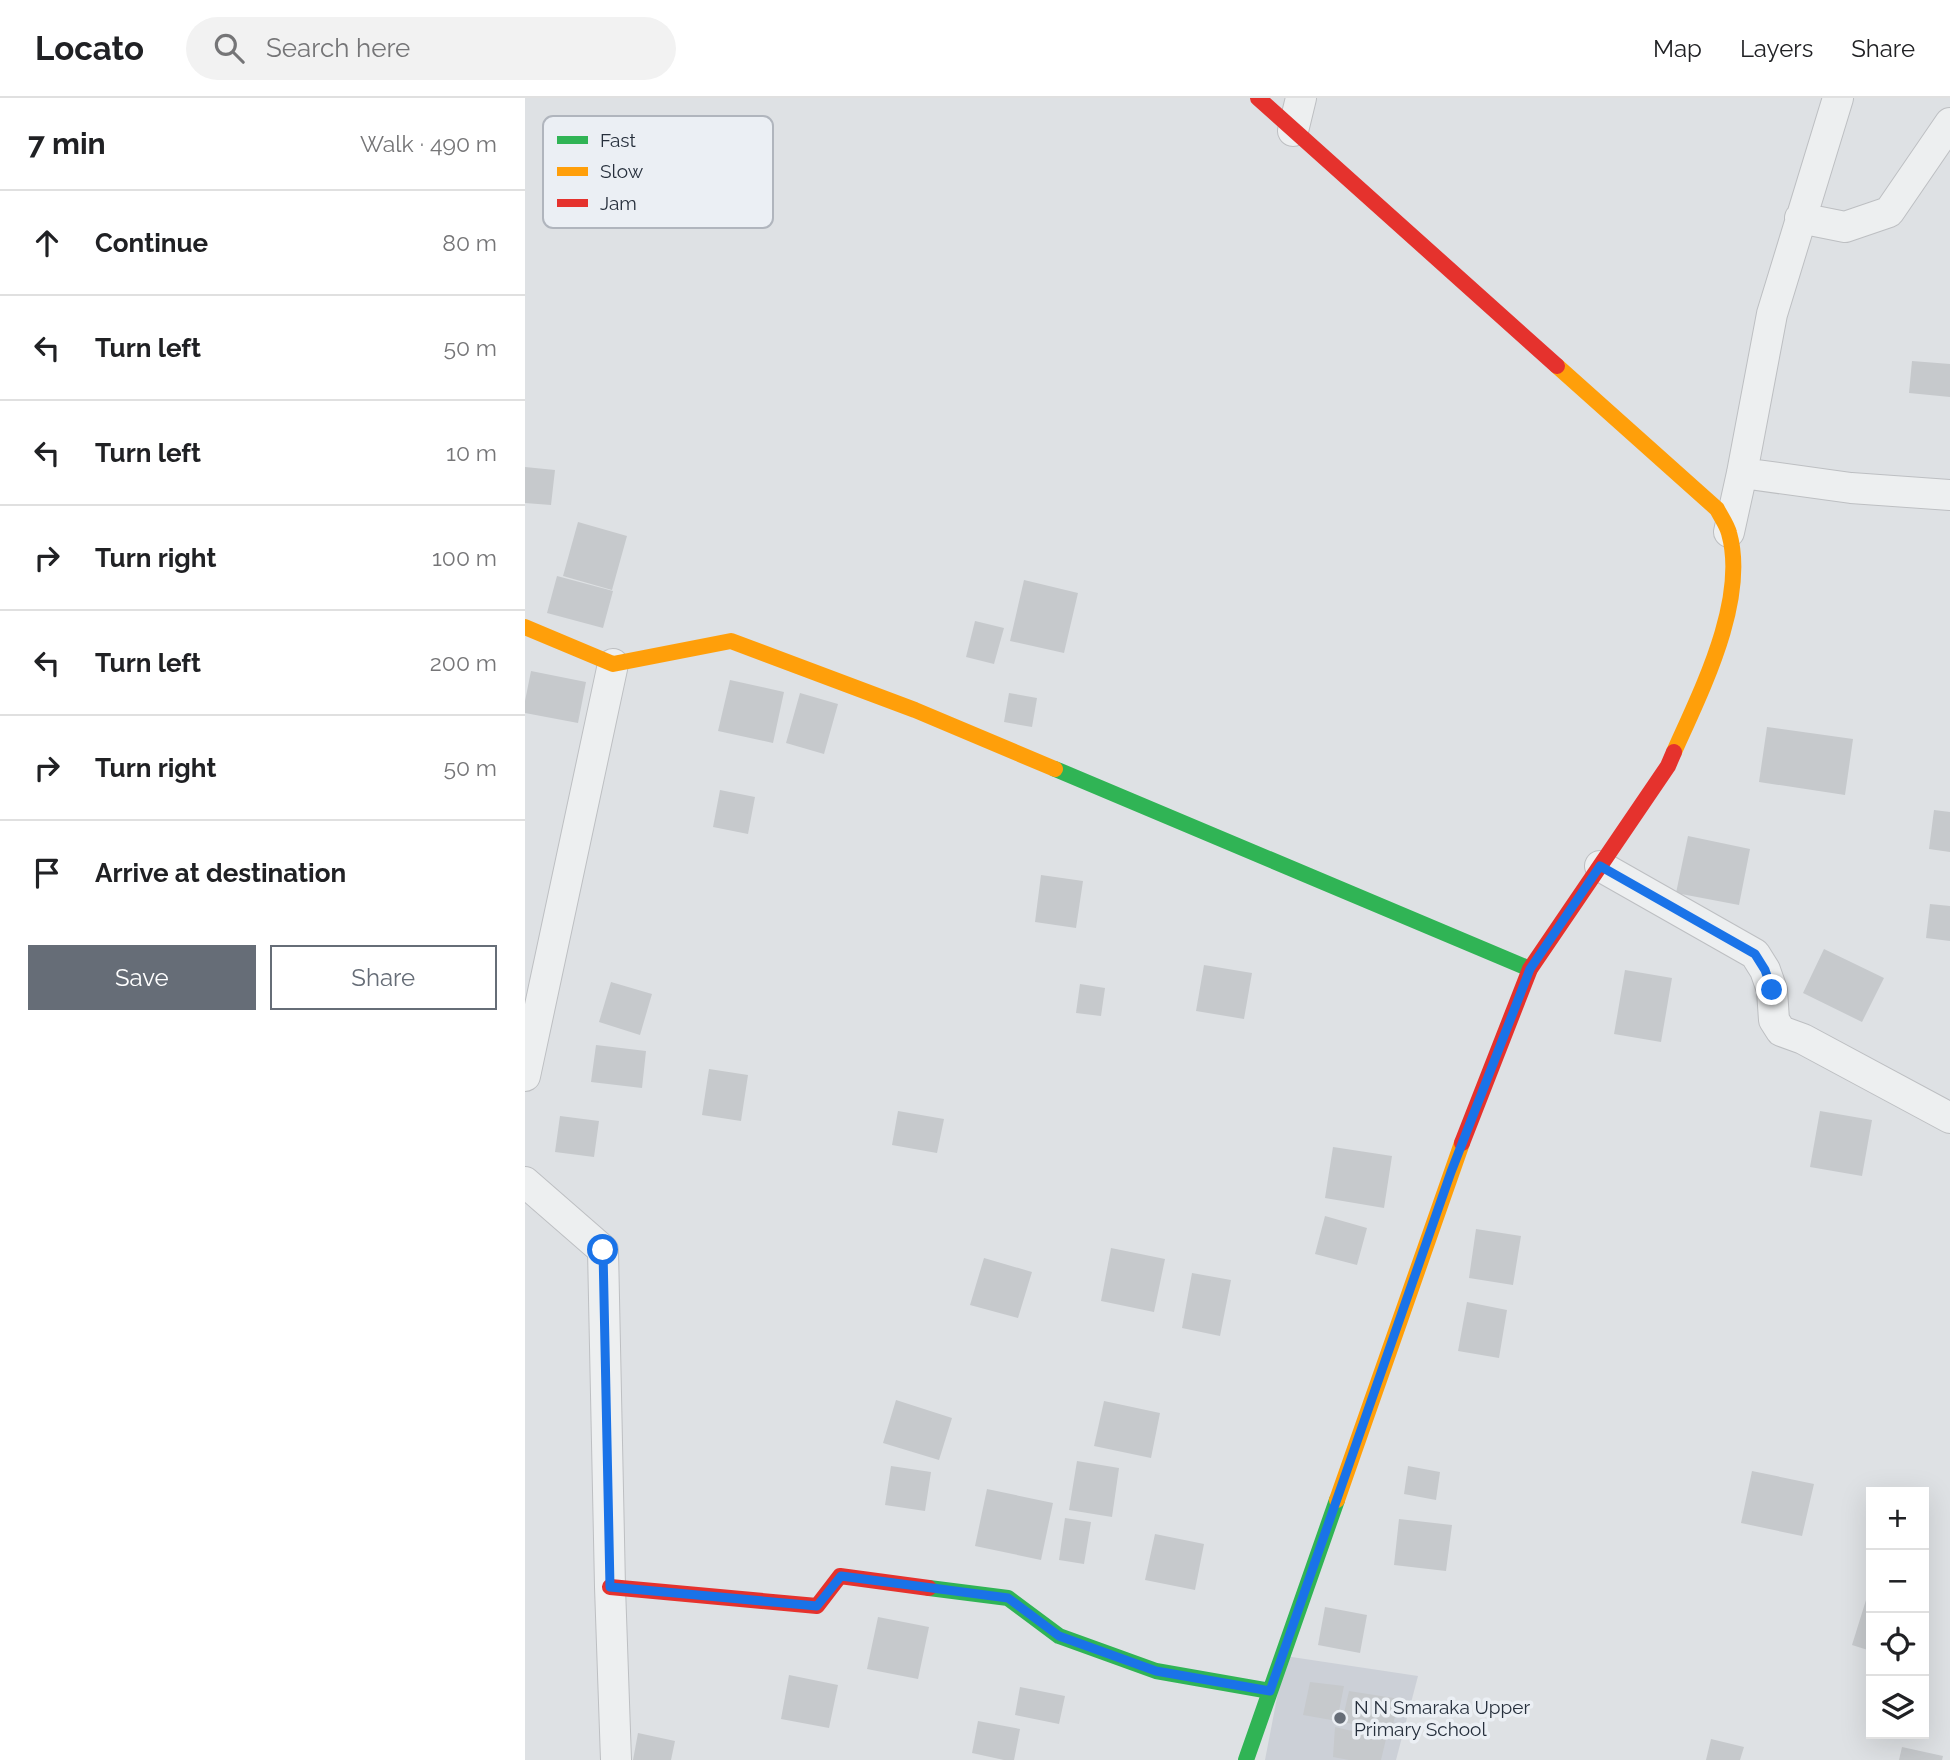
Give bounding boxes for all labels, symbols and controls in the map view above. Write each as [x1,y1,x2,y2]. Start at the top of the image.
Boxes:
search box [186,17,676,80]
text: Locato [35,29,144,68]
icon: search [210,29,248,67]
text: Search here [266,33,410,63]
text: Map [1653,34,1702,63]
text: Layers [1740,34,1813,63]
text: Share [1851,34,1915,63]
legend [543,116,773,228]
text: 7 min [28,126,106,161]
text: Fast [600,129,636,151]
text: Walk · 490 m [360,130,497,157]
text: Slow [600,160,644,182]
text: Jam [600,192,637,214]
icon: ahead [28,224,66,262]
text: Continue [95,228,208,258]
text: 80 m [442,229,497,256]
icon: left [28,329,66,367]
text: Turn left [95,333,201,363]
text: 50 m [443,334,497,361]
icon: left [28,434,66,472]
text: Turn left [95,438,201,468]
text: 10 m [446,439,497,466]
icon: right [28,539,66,577]
text: Turn right [95,543,216,573]
text: 100 m [432,544,497,571]
icon: left [28,644,66,682]
text: Turn left [95,648,201,678]
text: 200 m [430,649,497,676]
icon: right [28,749,66,787]
text: Turn right [95,753,216,783]
text: 50 m [443,754,497,781]
icon: arrive [28,854,66,892]
text: Arrive at destination [95,858,346,888]
button: Save [28,945,256,1010]
button: Share [270,945,497,1010]
route end [1756,974,1787,1005]
route start [587,1234,618,1265]
map controls [1866,1487,1929,1739]
button: + [1866,1487,1929,1550]
button: − [1866,1550,1929,1613]
button: locate [1866,1613,1929,1676]
button: layers [1866,1676,1929,1739]
place label: N N Smaraka Upper Primary School [1354,1696,1530,1740]
marker: N N Smaraka Upper Primary School [1332,1710,1348,1726]

